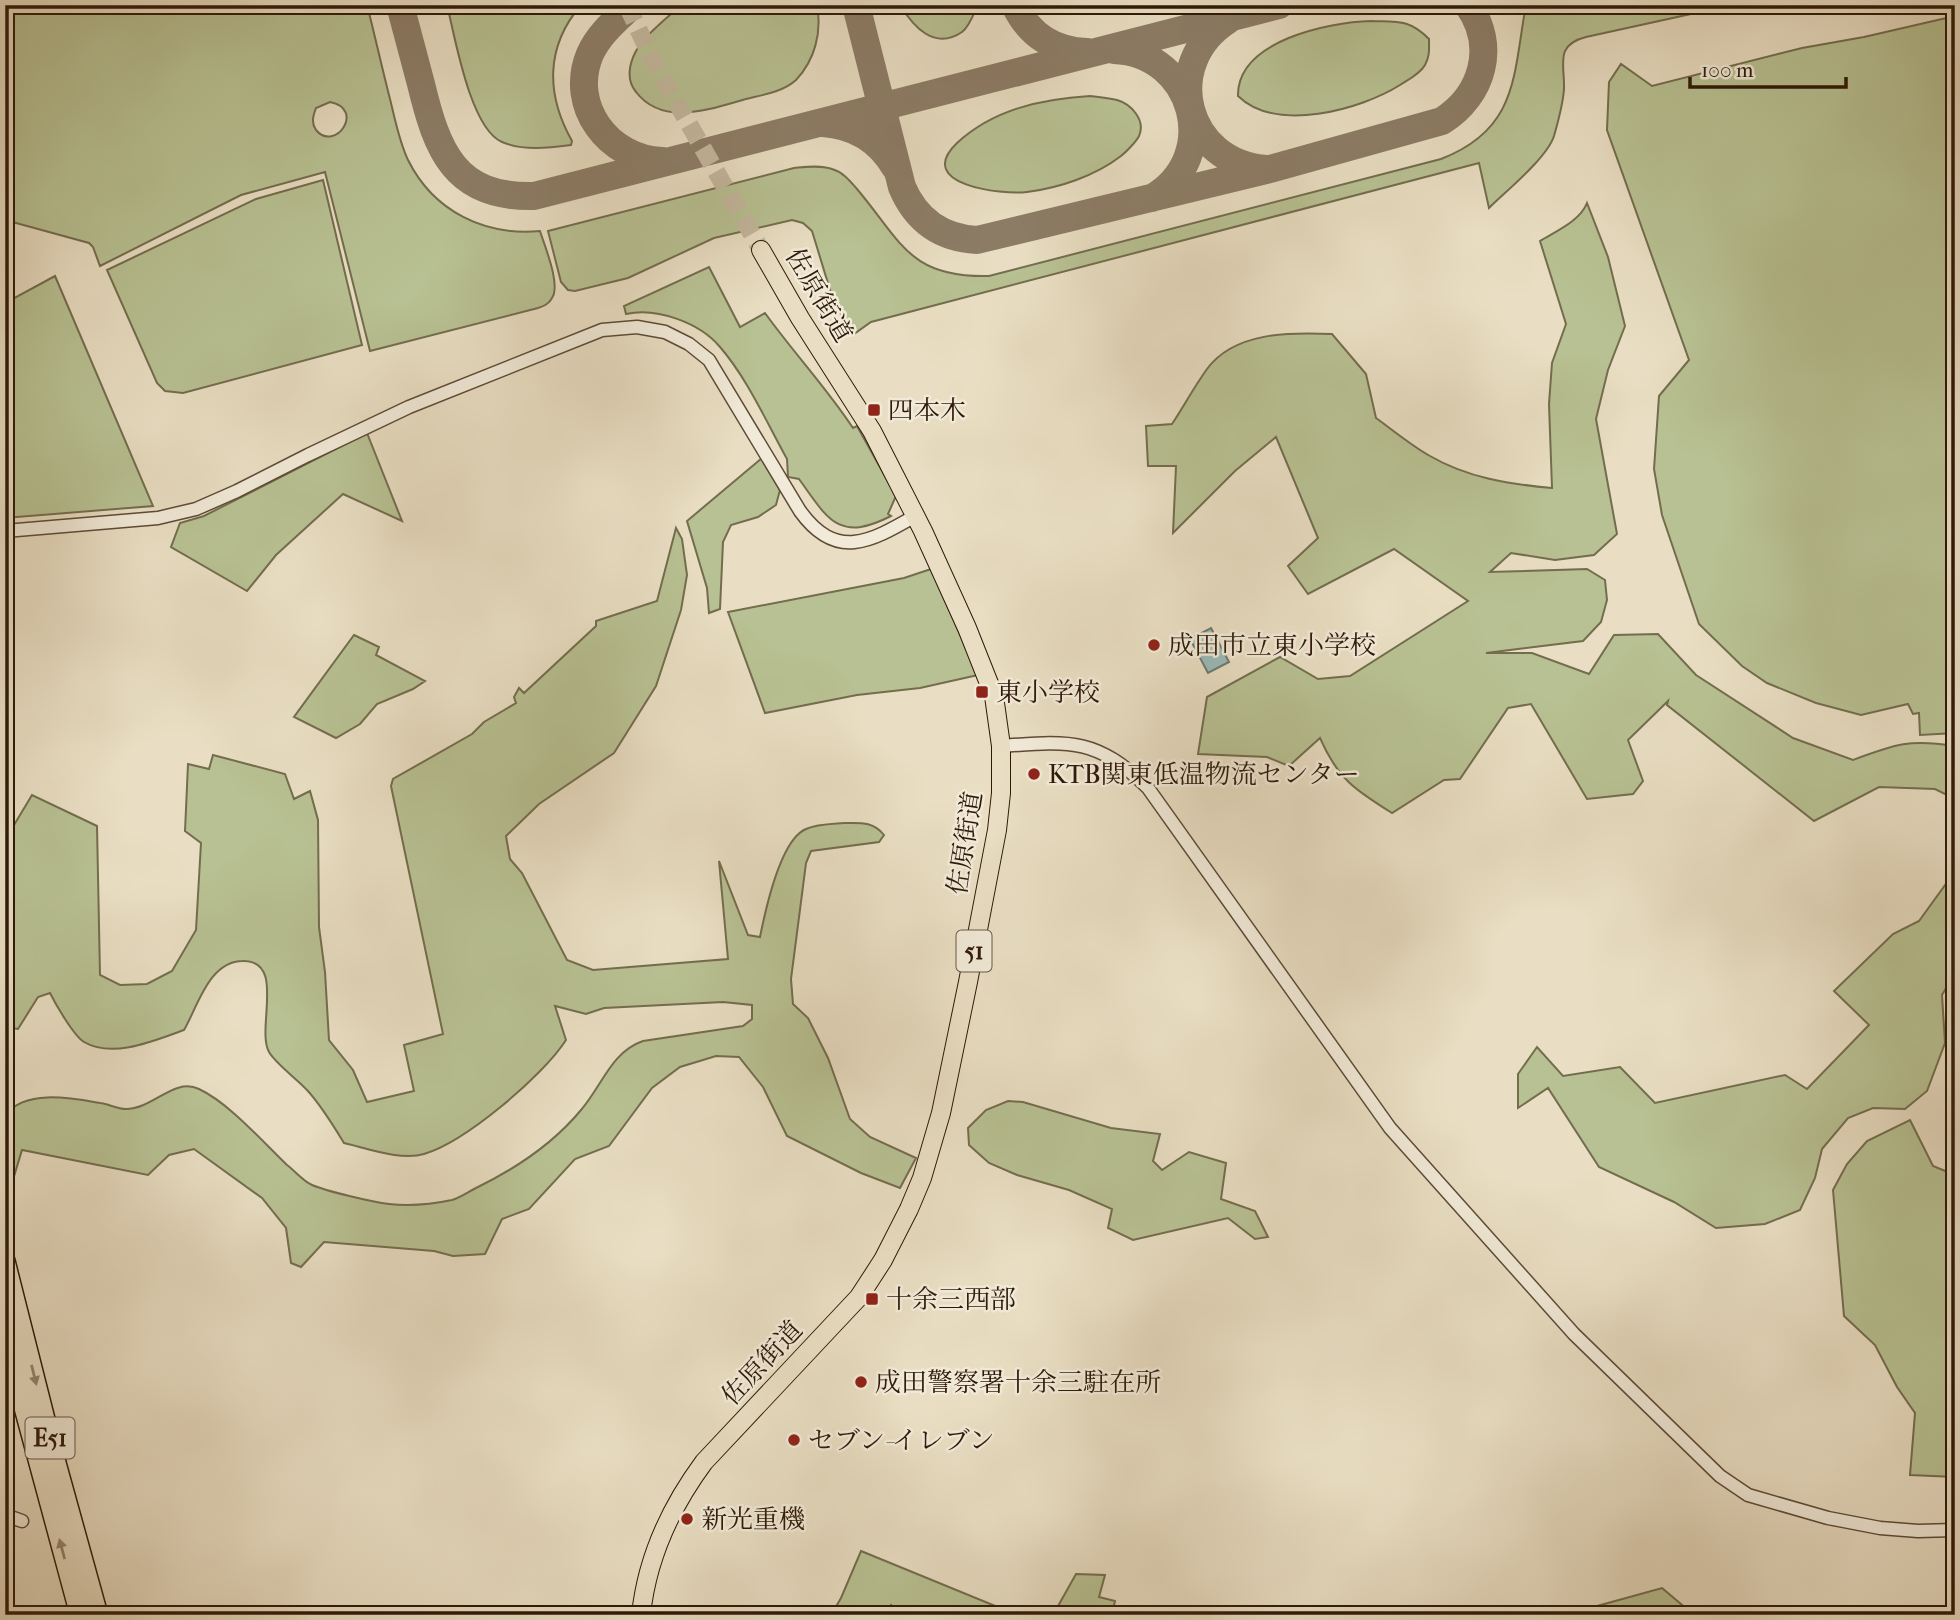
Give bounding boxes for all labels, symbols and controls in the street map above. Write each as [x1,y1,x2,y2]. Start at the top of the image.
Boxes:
scale bar [1690,46,1846,90]
text: 100 m [1701,58,1754,82]
street label: 佐原街道 [779,242,859,348]
place label: 四本木 [888,395,966,426]
marker: 四本木 [866,402,882,418]
place label: 成田市立東小学校 [1168,630,1376,661]
marker: 成田市立東小学校 [1146,637,1162,653]
place label: 東小学校 [996,677,1100,708]
marker: 東小学校 [974,684,990,700]
place label: KTB関東低温物流センター [1048,759,1360,790]
marker: KTB関東低温物流センター [1026,766,1042,782]
street label: 佐原街道 [942,789,988,897]
road number: 51 [956,931,992,972]
place label: 十余三西部 [886,1284,1016,1315]
marker: 十余三西部 [864,1291,880,1307]
street label: 佐原街道 [715,1314,809,1412]
one-way arrow [29,1365,39,1386]
place label: 成田警察署十余三駐在所 [875,1367,1161,1398]
marker: 成田警察署十余三駐在所 [853,1374,869,1390]
road number: E51 [26,1418,74,1458]
place label: セブン-イレブン [808,1425,995,1456]
marker: セブン-イレブン [786,1432,802,1448]
place label: 新光重機 [701,1504,805,1535]
marker: 新光重機 [679,1511,695,1527]
one-way arrow [56,1538,66,1559]

